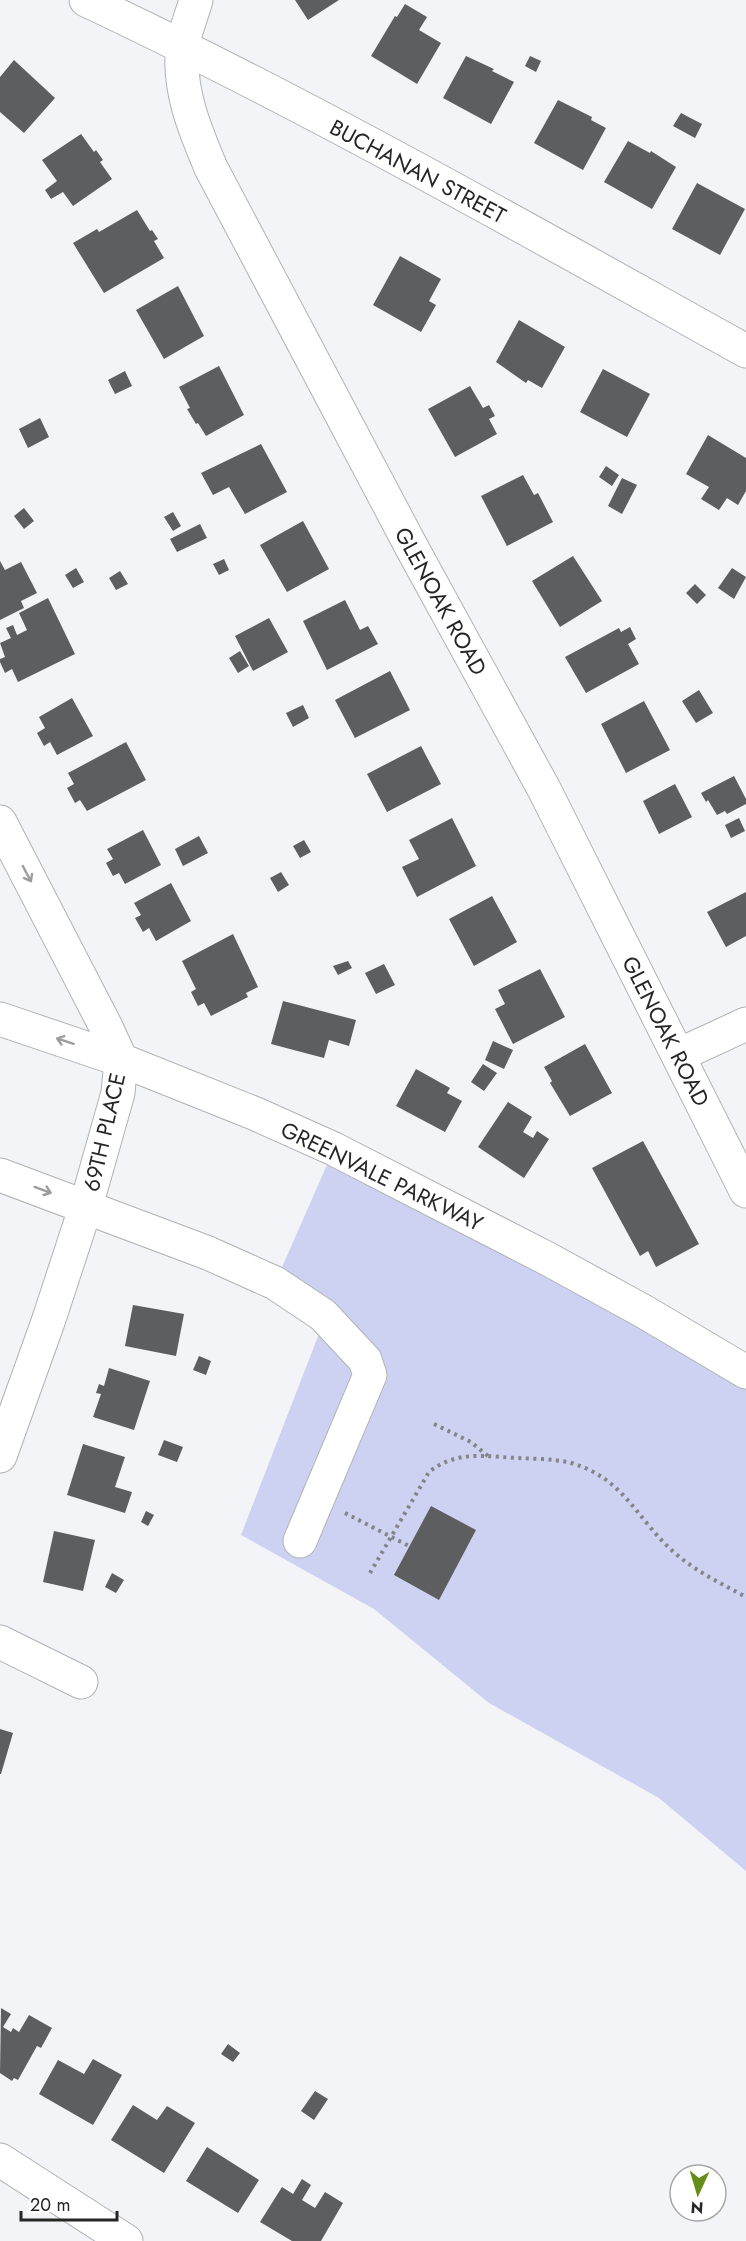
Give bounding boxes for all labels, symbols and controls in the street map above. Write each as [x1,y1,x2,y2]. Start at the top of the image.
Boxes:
street label: BUCHANAN STREET [324,111,513,231]
street label: GLENOAK ROAD [387,521,495,681]
one-way arrow [21,865,33,882]
street label: GLENOAK ROAD [614,950,718,1112]
one-way arrow [56,1035,75,1046]
street label: 69TH PLACE [75,1070,133,1194]
street label: GREENVALE PARKWAY [275,1113,489,1239]
one-way arrow [33,1186,52,1197]
north arrow [668,2163,728,2223]
scale bar [21,2184,117,2222]
text: 20 m [30,2192,70,2218]
text: N [690,2196,704,2219]

